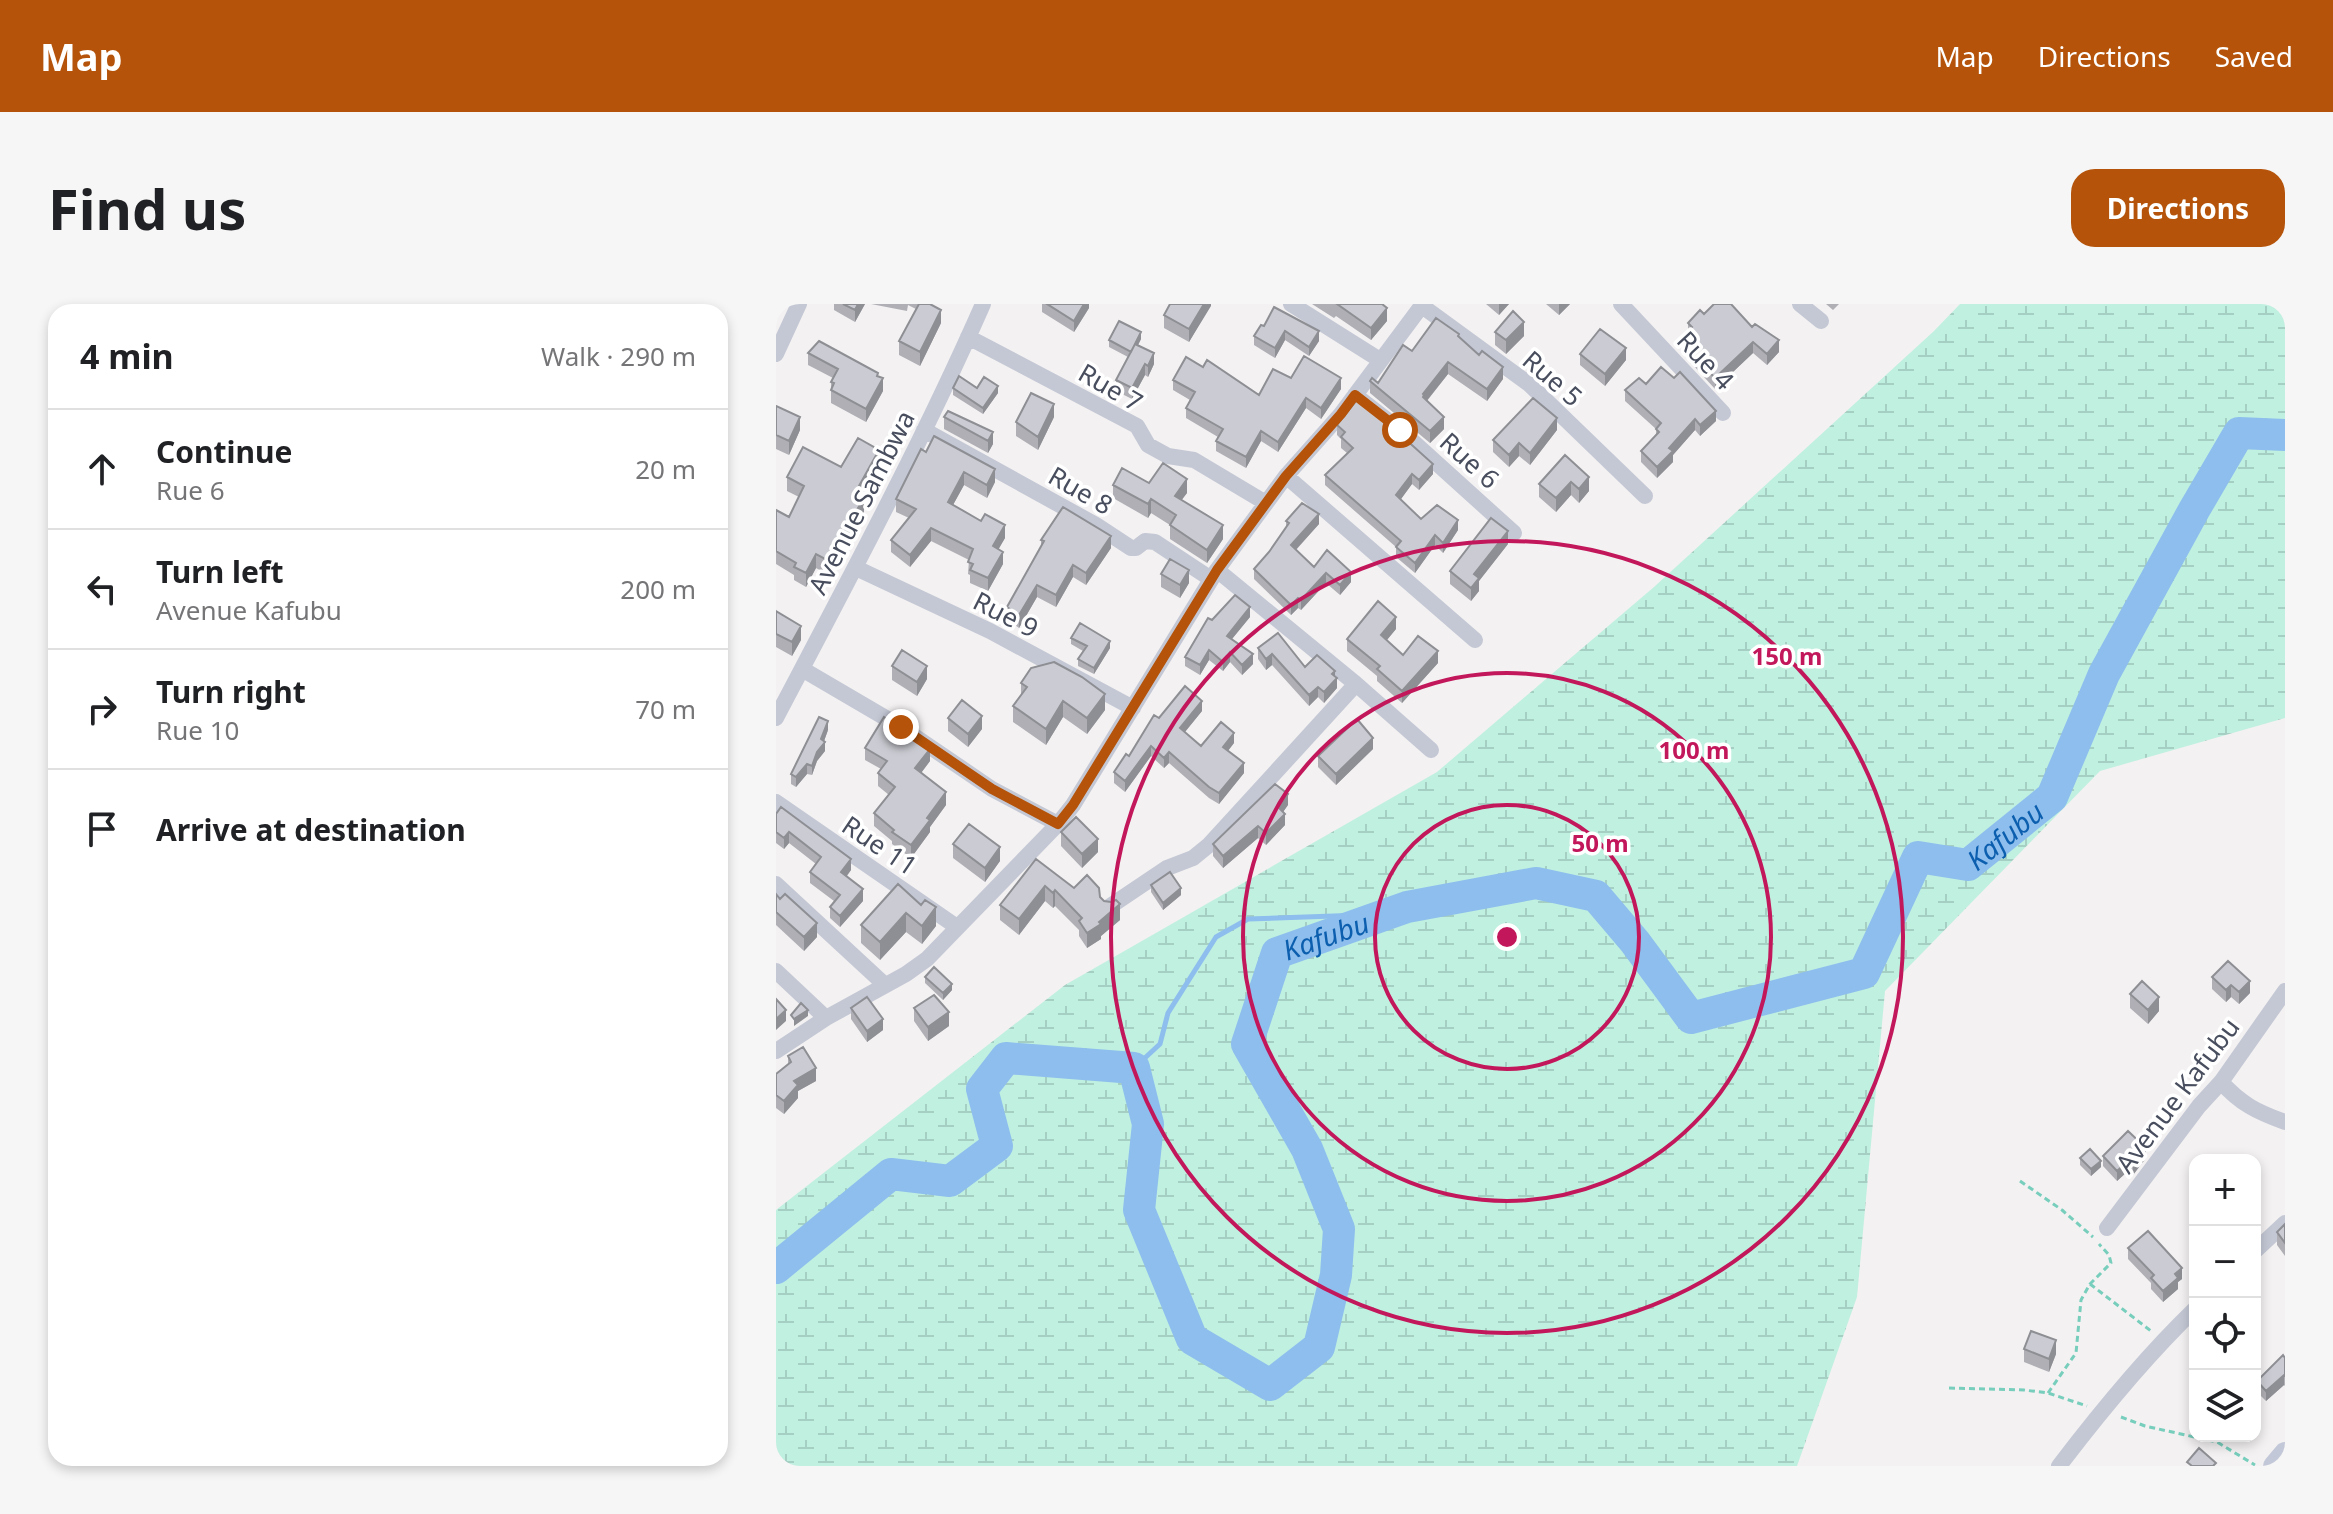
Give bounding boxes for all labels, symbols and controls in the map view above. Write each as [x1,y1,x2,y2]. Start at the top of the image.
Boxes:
text: Map [40,30,123,82]
text: Map [1935,37,1994,75]
text: Directions [2038,37,2171,75]
text: Saved [2215,37,2293,75]
button: Directions [2071,169,2285,247]
text: Find us [48,170,246,246]
street label: Rue 4 [1669,323,1743,397]
text: 4 min [80,333,174,379]
text: Walk · 290 m [541,338,696,374]
street label: Rue 5 [1515,342,1591,414]
street label: Rue 7 [1072,354,1150,420]
street label: Avenue Sambwa [799,404,923,600]
route start [1382,412,1418,448]
street label: Rue 6 [1432,424,1508,496]
text: Continue [156,431,292,472]
icon: ahead [80,447,124,491]
text: 20 m [635,451,696,487]
street label: Rue 8 [1042,457,1120,523]
text: Rue 6 [156,472,225,508]
text: Turn left [156,551,284,592]
icon: left [80,567,124,611]
text: 200 m [620,571,696,607]
street label: Rue 9 [967,582,1045,646]
text: Avenue Kafubu [156,592,342,628]
text: 150 m [1752,639,1822,672]
text: Turn right [156,671,306,712]
icon: right [80,687,124,731]
text: 70 m [635,691,696,727]
route end [883,709,919,745]
text: Rue 10 [156,712,239,748]
text: 100 m [1659,733,1729,766]
water label: Kafubu [1958,792,2051,878]
icon: arrive [80,807,124,851]
street label: Rue 11 [835,807,925,883]
text: Arrive at destination [156,809,466,850]
text: 50 m [1571,826,1629,859]
water label: Kafubu [1277,903,1374,969]
centre of rings [1493,923,1521,951]
street label: Avenue Kafubu [2107,1010,2247,1180]
map controls [2189,1154,2261,1442]
button: + [2189,1154,2261,1226]
button: − [2189,1226,2261,1298]
button: locate [2189,1298,2261,1370]
button: layers [2189,1370,2261,1442]

